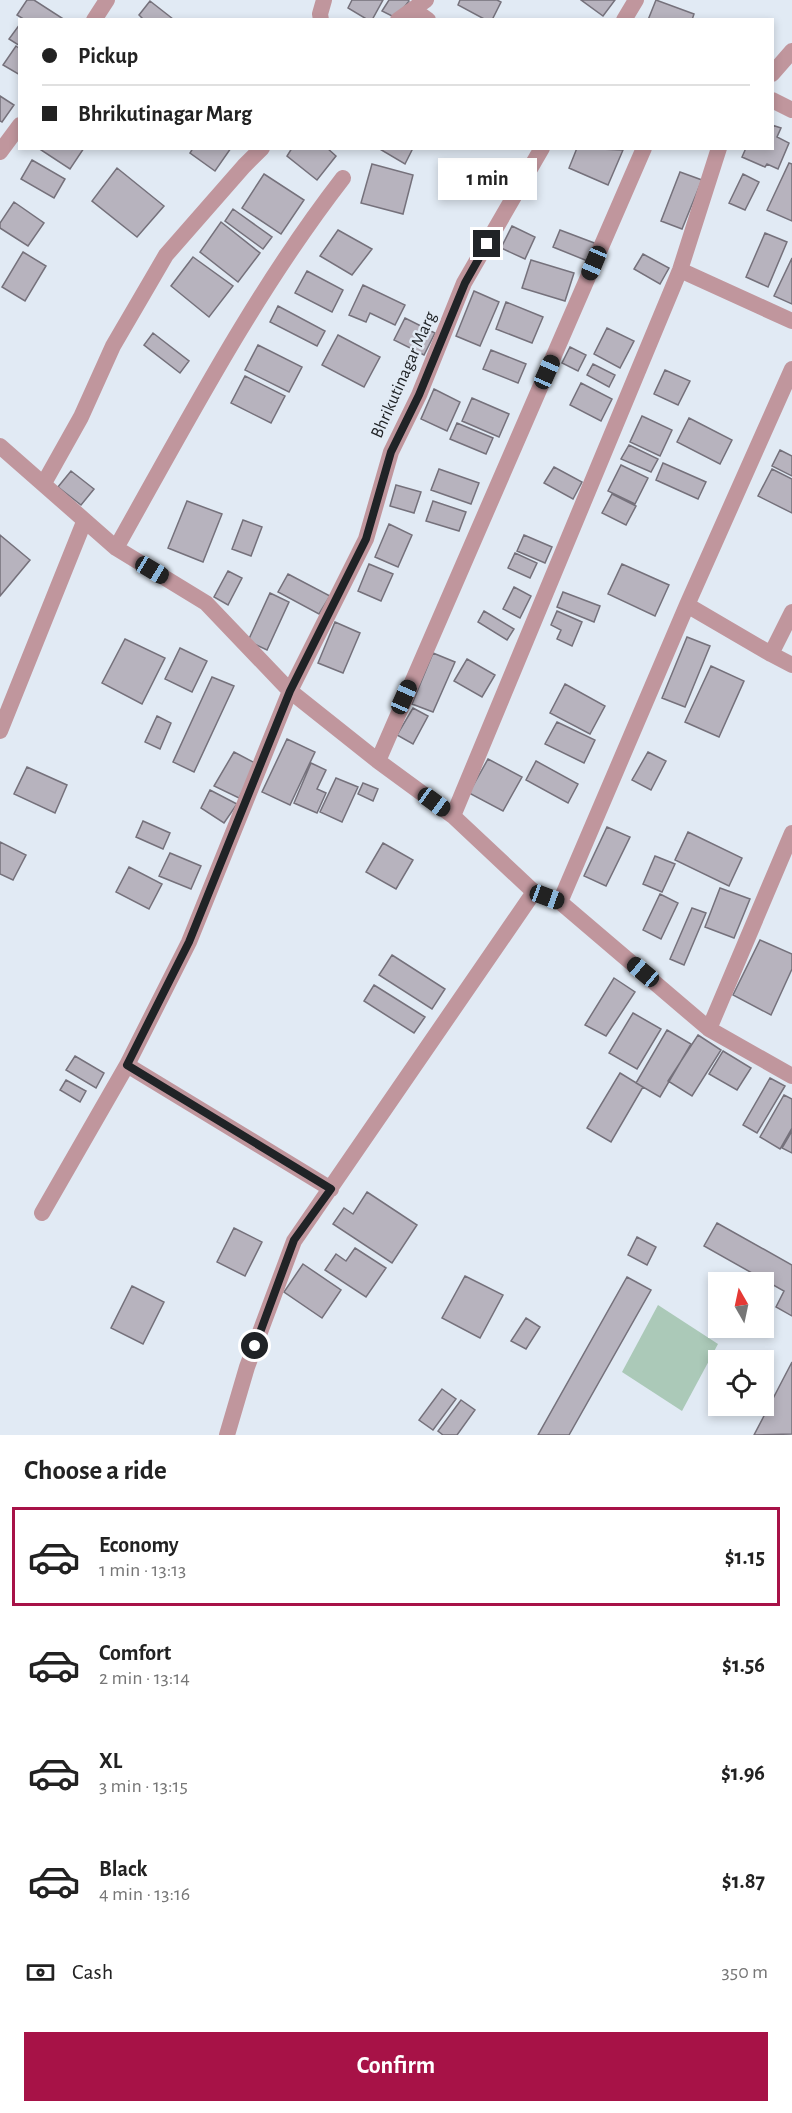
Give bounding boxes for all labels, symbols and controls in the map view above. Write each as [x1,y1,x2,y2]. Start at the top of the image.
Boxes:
text: Pickup [78,45,138,67]
text: Bhrikutinagar Marg [78,103,252,125]
callout: 1 min [438,157,536,199]
text: 1 min [466,169,509,189]
route end [473,230,500,257]
car [579,243,609,283]
street label: Bhrikutinagar Marg [368,309,440,441]
car [531,352,563,392]
car [132,553,172,587]
car [388,677,420,717]
car [414,784,454,820]
car [527,882,567,912]
car [623,954,663,990]
north arrow [708,1272,774,1338]
map controls [708,1272,774,1416]
route start [241,1332,268,1359]
button: locate [708,1350,774,1416]
text: Choose a ride [24,1457,167,1484]
icon: car [27,1530,81,1584]
text: Economy [99,1534,179,1556]
text: $1.15 [725,1546,765,1568]
text: 1 min · 13:13 [99,1560,186,1580]
icon: car [27,1638,81,1692]
text: Comfort [99,1642,171,1664]
text: $1.56 [722,1654,765,1676]
text: 2 min · 13:14 [99,1668,190,1688]
icon: car [27,1746,81,1800]
text: XL [99,1750,122,1772]
text: $1.96 [721,1762,765,1784]
text: 3 min · 13:15 [99,1776,188,1796]
icon: car [27,1854,81,1908]
text: Black [99,1858,147,1880]
text: $1.87 [722,1870,765,1892]
text: 4 min · 13:16 [99,1884,190,1904]
icon: cash [24,1956,57,1989]
text: Cash [72,1961,113,1983]
text: 350 m [722,1962,768,1982]
button: Confirm [24,2032,768,2101]

